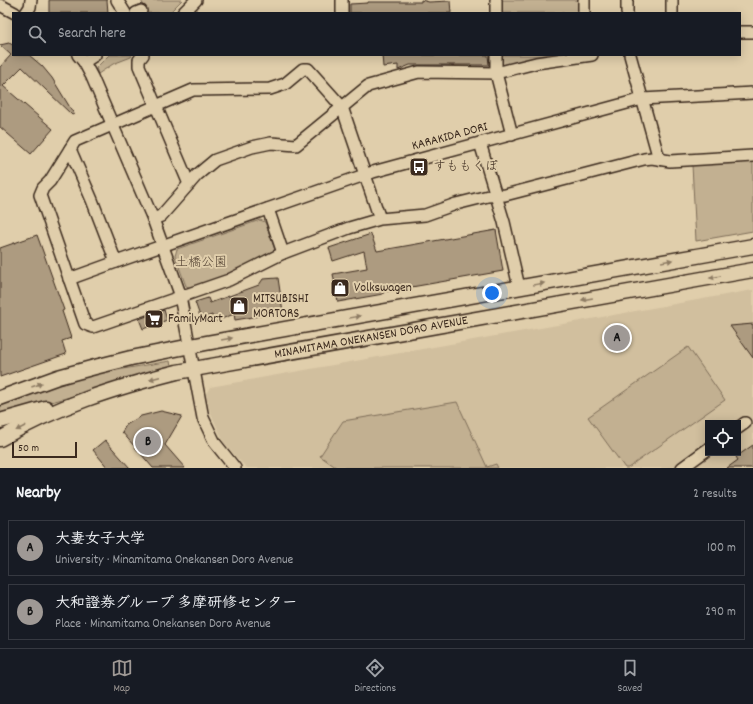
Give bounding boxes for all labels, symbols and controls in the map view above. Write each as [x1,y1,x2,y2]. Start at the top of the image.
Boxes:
search box [12,12,741,56]
icon: search [26,23,48,45]
text: Search here [58,23,126,45]
street label: KARAKIDA DORI [410,118,490,156]
bus stop icon: すももくぼ [408,156,430,178]
place label: すももくぼ [433,158,498,177]
park label: 土橋公園 [175,254,227,273]
one-way arrow [660,258,673,264]
one-way arrow [708,274,721,280]
shop icon: Volkswagen [329,277,351,299]
place label: Volkswagen [354,279,412,298]
one-way arrow [532,281,545,287]
your location [482,283,502,303]
place label: MITSUBISHI MORTORS [253,290,308,324]
shop icon: MITSUBISHI MORTORS [228,295,250,317]
one-way arrow [580,296,593,302]
supermarket icon: FamilyMart [143,308,165,330]
place label: FamilyMart [168,310,223,329]
street label: MINAMITAMA ONEKANSEN DORO AVENUE [273,311,469,364]
one-way arrow [349,313,362,319]
pin: A [604,323,630,353]
one-way arrow [221,336,234,342]
one-way arrow [149,375,161,381]
one-way arrow [31,382,43,388]
map controls [705,420,741,456]
button: locate [705,420,741,456]
one-way arrow [15,424,26,431]
pin: B [135,427,161,457]
scale bar [12,440,77,459]
text: 50 m [18,441,39,457]
text: Nearby [16,482,60,506]
text: 2 results [693,485,737,504]
text: 大妻女子大学 [55,529,145,551]
text: A [26,539,34,558]
text: 100 m [707,539,736,558]
text: University · Minamitama Onekansen Doro Avenue [55,551,293,570]
text: 大和證券グループ 多摩研修センター [55,593,297,615]
text: B [27,603,33,622]
text: 290 m [705,603,736,622]
text: Place · Minamitama Onekansen Doro Avenue [55,615,271,634]
tab: Map [111,657,133,697]
tab: Directions [354,657,396,697]
tab: Saved [618,657,642,697]

